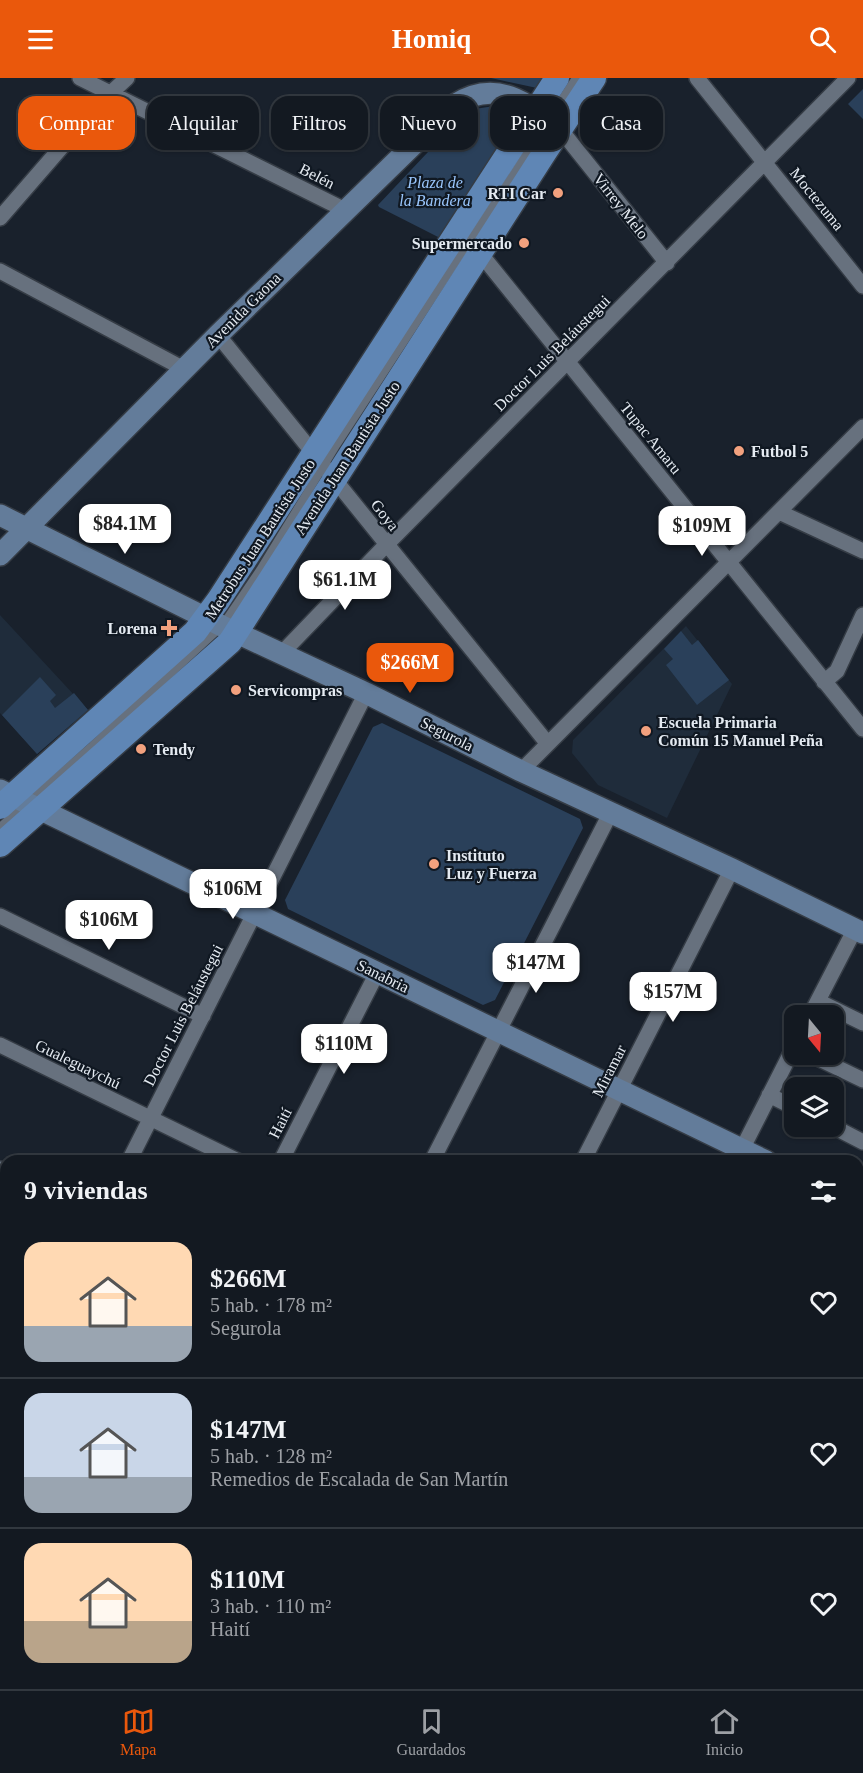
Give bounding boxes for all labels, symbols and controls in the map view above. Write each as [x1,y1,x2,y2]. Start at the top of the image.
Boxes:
icon: menu [24,23,57,56]
icon: search [806,23,839,56]
text: Homiq [392,24,471,54]
chip: Comprar [18,96,135,150]
chip: Alquilar [147,96,259,150]
chip: Filtros [271,96,368,150]
chip: Nuevo [380,96,478,150]
chip: Piso [490,96,568,150]
chip: Casa [580,96,663,150]
street label: Belén [297,160,337,192]
street label: Moctezuma [787,164,847,234]
street label: Virrey Melo [589,170,652,243]
park label: Plaza de la Bandera [399,174,471,209]
place label: RTI Car [487,185,546,202]
marker: RTI Car [551,186,565,200]
place label: Supermercado [412,235,512,253]
marker: Supermercado [517,236,531,250]
street label: Avenida Gaona [202,269,284,351]
street label: Doctor Luis Beláustegui [491,291,614,415]
street label: Avenida Juan Bautista Justo [291,378,403,538]
street label: Tupac Amaru [616,399,685,478]
place label: Futbol 5 [751,443,808,460]
marker: Futbol 5 [732,444,746,458]
street label: Metrobus Juan Bautista Justo [202,456,318,622]
street label: Goya [367,496,402,535]
pin: $84.1M [76,504,174,555]
pin: $109M [660,506,744,557]
text: $84.1M [93,512,157,534]
text: $109M [673,514,731,536]
pin: $61.1M [296,560,394,611]
text: $61.1M [313,568,377,590]
place label: Lorena [108,620,157,637]
marker: Lorena [162,621,176,635]
pin: $266M [368,643,452,694]
text: $266M [381,651,439,673]
place label: Servicompras [248,682,342,700]
marker: Servicompras [229,683,243,697]
street label: Segurola [417,714,476,755]
place label: Escuela Primaria Común 15 Manuel Peña [658,714,823,749]
marker: Escuela Primaria Común 15 Manuel Peña [639,724,653,738]
place label: Tendy [153,741,195,759]
marker: Tendy [134,742,148,756]
place label: Instituto Luz y Fuerza [446,847,537,883]
marker: Instituto Luz y Fuerza [427,857,441,871]
pin: $106M [191,869,275,920]
text: $106M [204,877,262,899]
pin: $106M [67,900,151,951]
text: $106M [80,908,138,930]
street label: Doctor Luis Beláustegui [140,941,227,1089]
pin: $147M [494,943,578,994]
text: $147M [507,951,565,973]
street label: Sanabria [354,956,412,996]
pin: $157M [631,972,715,1023]
text: $157M [644,980,702,1002]
north arrow [784,1005,844,1065]
map controls [784,1005,844,1137]
pin: $110M [302,1024,386,1075]
text: $110M [315,1032,373,1054]
street label: Gualeguaychú [32,1036,123,1093]
street label: Miramar [589,1042,630,1100]
button: layers [784,1077,844,1137]
street label: Haití [265,1104,295,1141]
icon: filters [807,1175,840,1208]
text: 9 viviendas [24,1176,148,1205]
text: $266M [210,1264,287,1293]
icon: home [72,1266,144,1338]
icon: heart [807,1286,840,1319]
text: 5 hab. · 178 m² [210,1294,332,1316]
text: Segurola [210,1317,281,1339]
text: $147M [210,1415,287,1444]
icon: home [72,1417,144,1489]
icon: heart [807,1437,840,1470]
text: 5 hab. · 128 m² [210,1445,332,1467]
text: Remedios de Escalada de San Martín [210,1468,508,1490]
text: $110M [210,1565,285,1594]
icon: home [72,1567,144,1639]
icon: heart [807,1587,840,1620]
text: 3 hab. · 110 m² [210,1595,331,1617]
text: Haití [210,1618,250,1640]
tab: Mapa [120,1705,156,1759]
tab: Guardados [396,1705,466,1759]
tab: Inicio [706,1705,743,1759]

